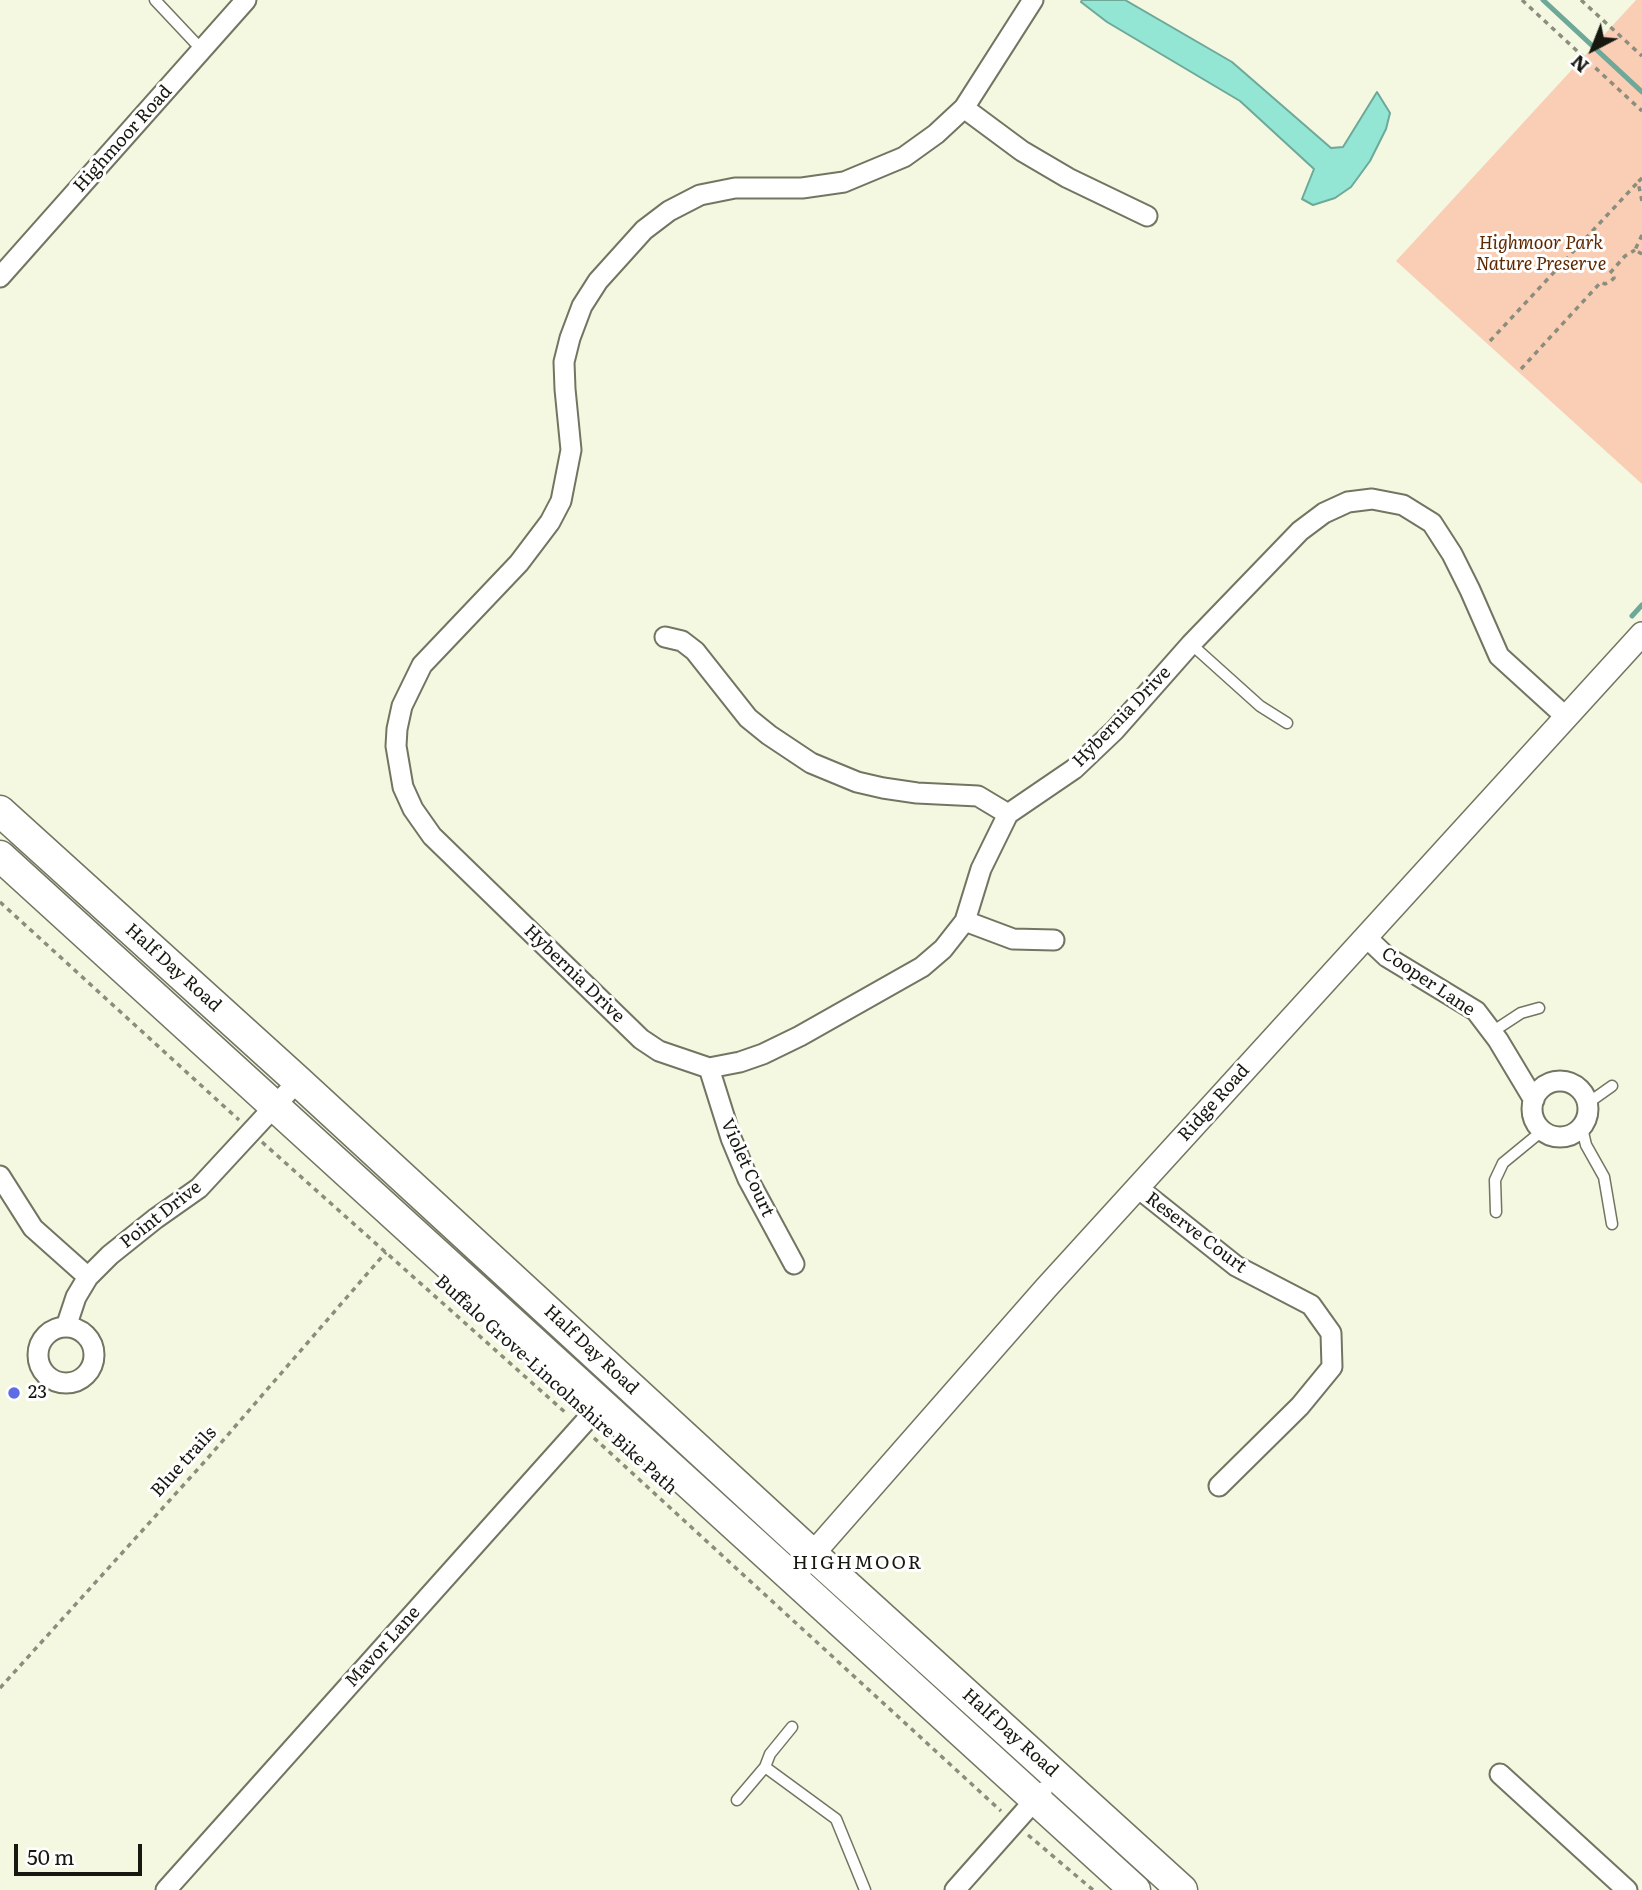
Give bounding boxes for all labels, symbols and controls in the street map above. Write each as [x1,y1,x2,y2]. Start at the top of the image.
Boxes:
north arrow [1558,14,1628,84]
text: N [1564,49,1594,80]
street label: Highmoor Road [69,81,177,197]
park label: Highmoor Park Nature Preserve [1476,233,1606,276]
street label: Hybernia Drive [1069,662,1175,772]
street label: Half Day Road [121,919,225,1017]
street label: Hybernia Drive [519,921,629,1027]
street label: Cooper Lane [1377,943,1479,1021]
street label: Ridge Road [1174,1060,1254,1146]
street label: Violet Court [716,1115,778,1221]
street label: Point Drive [116,1177,206,1253]
street label: Reserve Court [1141,1188,1251,1278]
street label: Buffalo Grove-Lincolnshire Bike Path [431,1271,681,1499]
street label: Half Day Road [539,1301,643,1399]
place label: 23 [28,1382,47,1404]
marker: 23 [6,1385,22,1401]
street label: Blue trails [147,1422,221,1502]
district label: HIGHMOOR [793,1552,923,1574]
street label: Mavor Lane [341,1602,425,1692]
street label: Half Day Road [958,1684,1062,1782]
scale bar [18,1830,145,1874]
text: 50 m [27,1840,74,1871]

